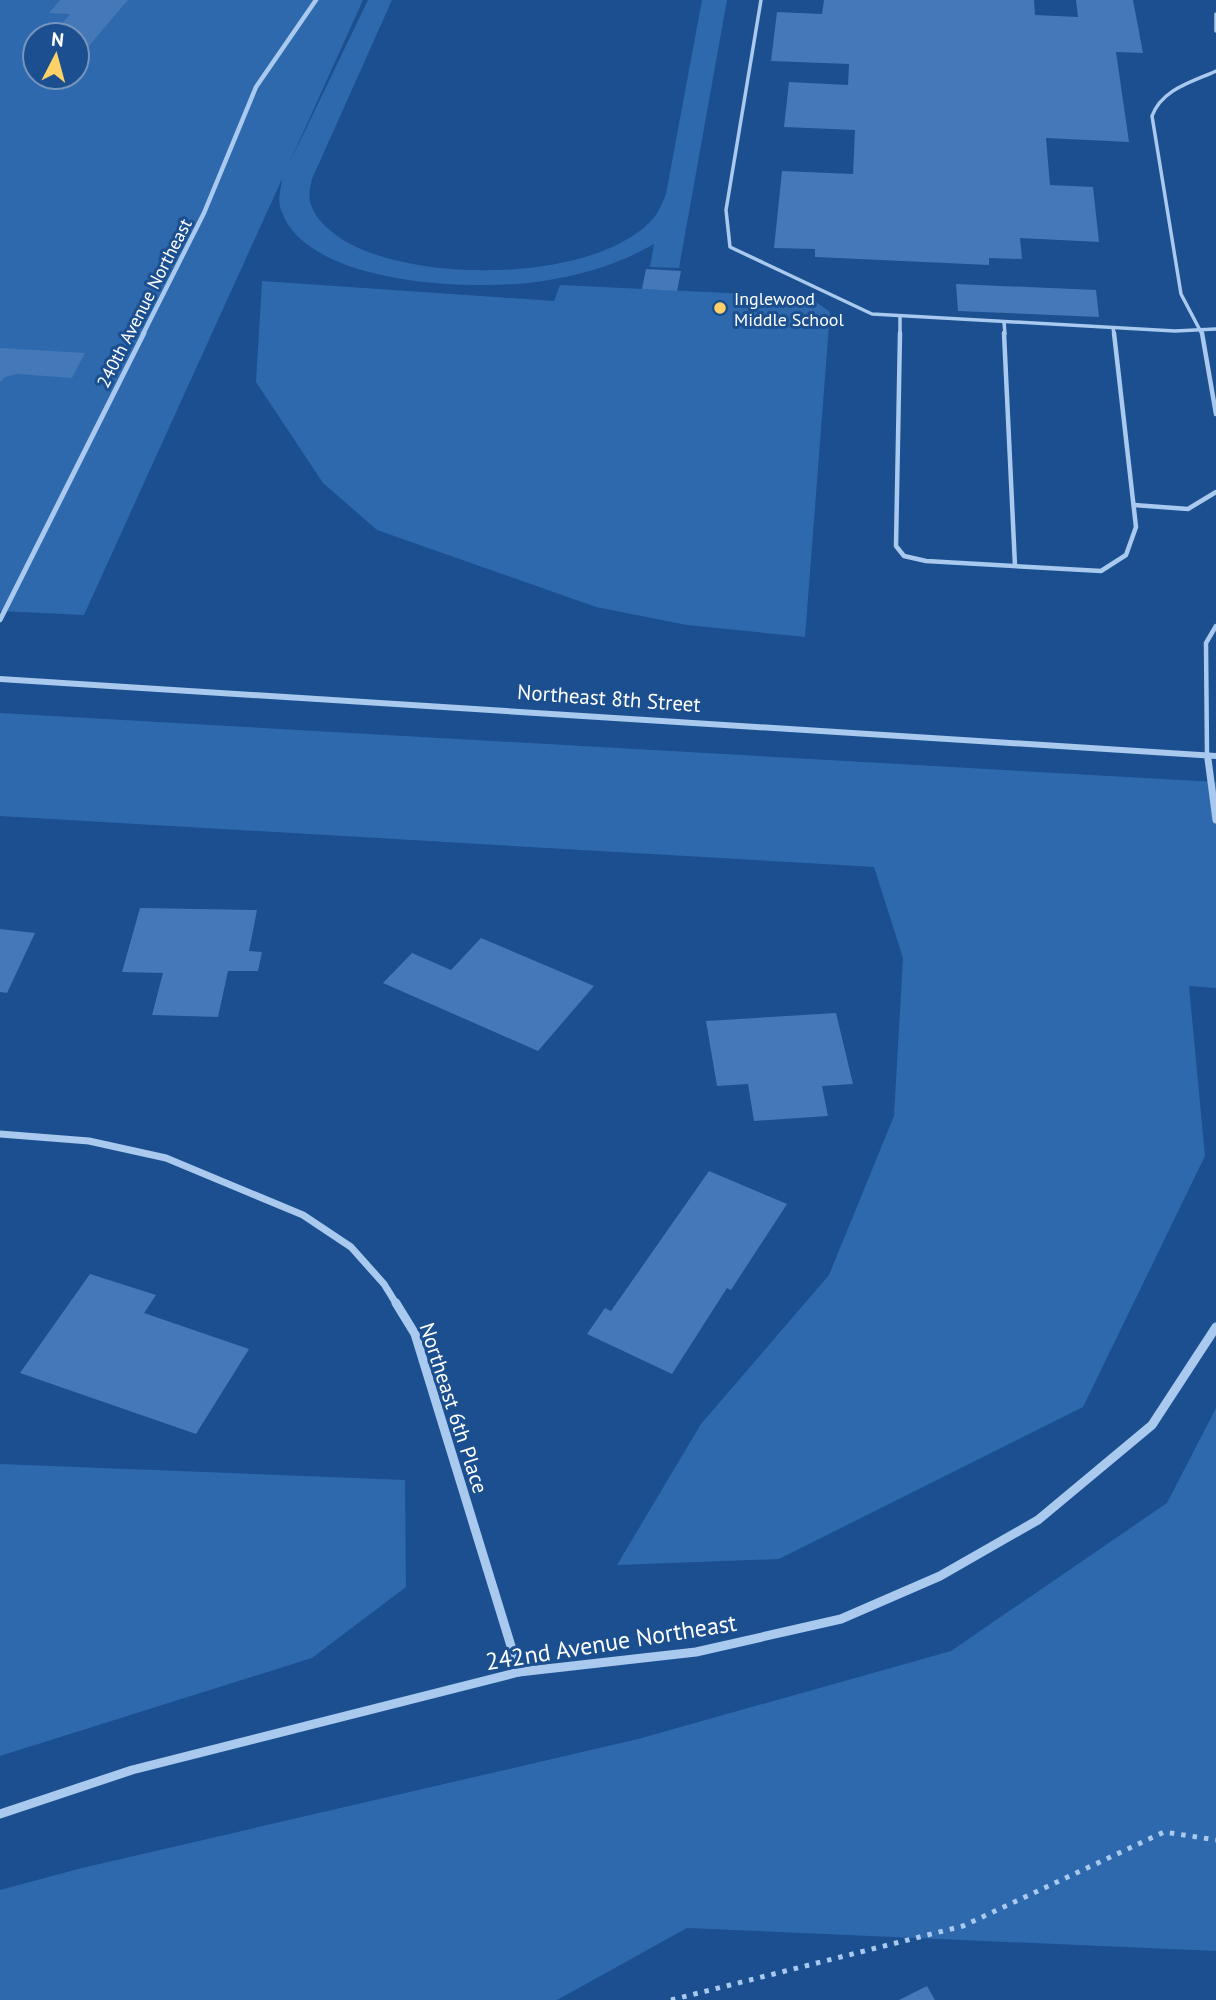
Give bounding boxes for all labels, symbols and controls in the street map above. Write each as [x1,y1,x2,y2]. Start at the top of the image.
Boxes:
north arrow [21,21,91,91]
text: N [50,27,65,52]
street label: 240th Avenue Northeast [91,215,197,391]
place label: Inglewood Middle School [734,287,844,331]
marker: Inglewood Middle School [712,300,728,316]
street label: Northeast 8th Street [516,678,702,718]
street label: Northeast 6th Place [414,1319,494,1497]
street label: 242nd Avenue Northeast [483,1607,739,1677]

